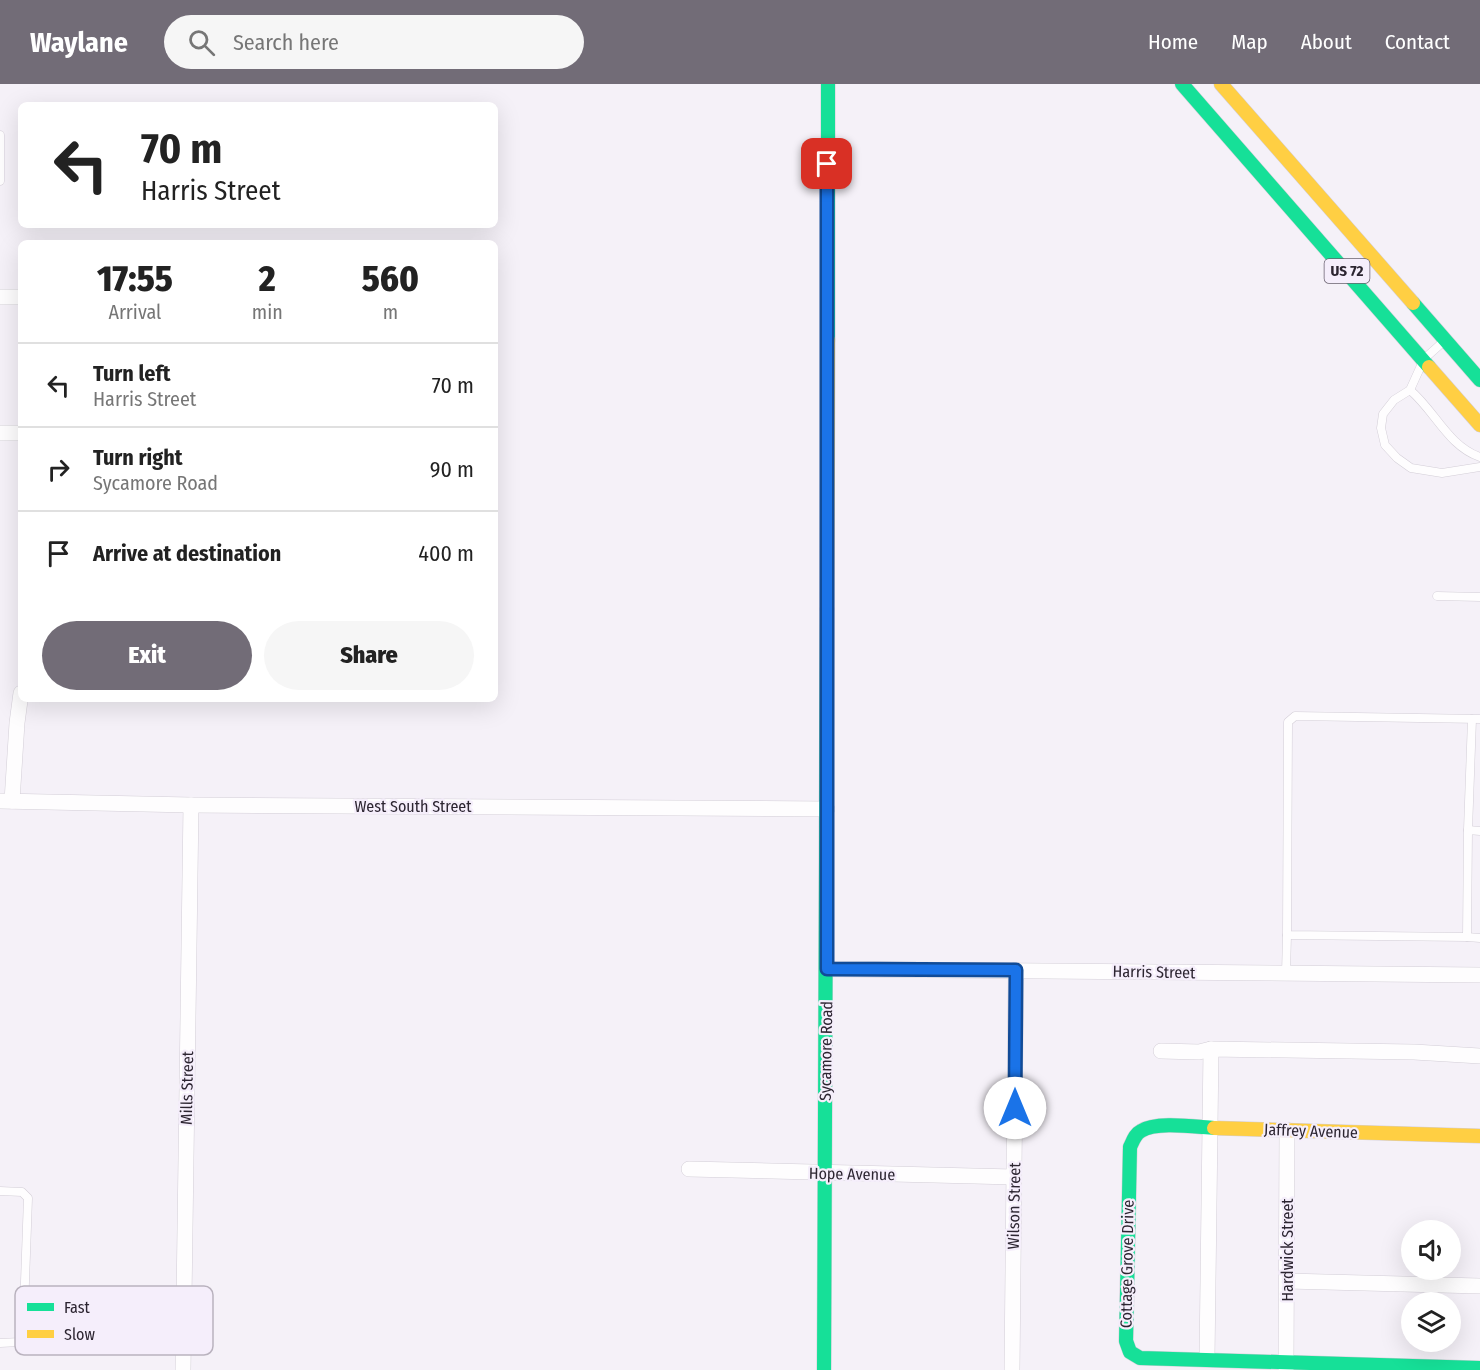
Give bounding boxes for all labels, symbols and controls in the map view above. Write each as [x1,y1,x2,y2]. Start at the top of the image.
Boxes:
search box [164,15,584,69]
text: Waylane [30,26,128,59]
icon: search [185,26,218,59]
text: Search here [233,29,339,56]
text: Home [1148,29,1198,55]
text: Map [1231,29,1268,55]
text: About [1301,29,1352,55]
text: Contact [1385,29,1450,55]
text: 70 m [141,124,222,174]
icon: left [42,126,120,204]
pin [801,138,852,189]
icon: arrive [810,147,843,180]
text: Harris Street [141,175,281,207]
text: 17:55 [97,257,173,301]
text: 2 [259,257,276,301]
text: 560 [362,257,419,301]
road number: US 72 [1324,259,1370,283]
text: Arrival [108,300,161,324]
text: min [252,300,283,324]
text: m [383,300,398,324]
text: Turn left [93,360,171,387]
icon: left [42,369,75,402]
text: 70 m [432,372,474,399]
text: Harris Street [93,387,196,411]
text: Turn right [93,444,182,471]
icon: right [42,453,75,486]
text: 90 m [430,456,474,483]
text: Sycamore Road [93,471,218,495]
icon: arrive [42,537,75,570]
text: Arrive at destination [93,540,281,567]
text: 400 m [418,540,474,567]
button: Exit [42,621,252,690]
button: Share [264,621,474,690]
street label: West South Street [354,797,472,816]
street label: Harris Street [1112,962,1196,982]
street label: Sycamore Road [816,1001,836,1101]
street label: Mills Street [177,1050,197,1125]
position arrow [983,1076,1047,1140]
street label: Jaffrey Avenue [1264,1120,1358,1142]
street label: Wilson Street [1004,1162,1024,1250]
street label: Hope Avenue [809,1164,895,1184]
street label: Hardwick Street [1278,1198,1297,1302]
street label: Cottage Grove Drive [1116,1200,1138,1328]
map controls [1401,1220,1461,1352]
button: sound [1401,1220,1461,1280]
legend [15,1286,213,1355]
button: layers [1401,1292,1461,1352]
text: Fast [64,1298,91,1317]
text: Slow [64,1325,95,1344]

